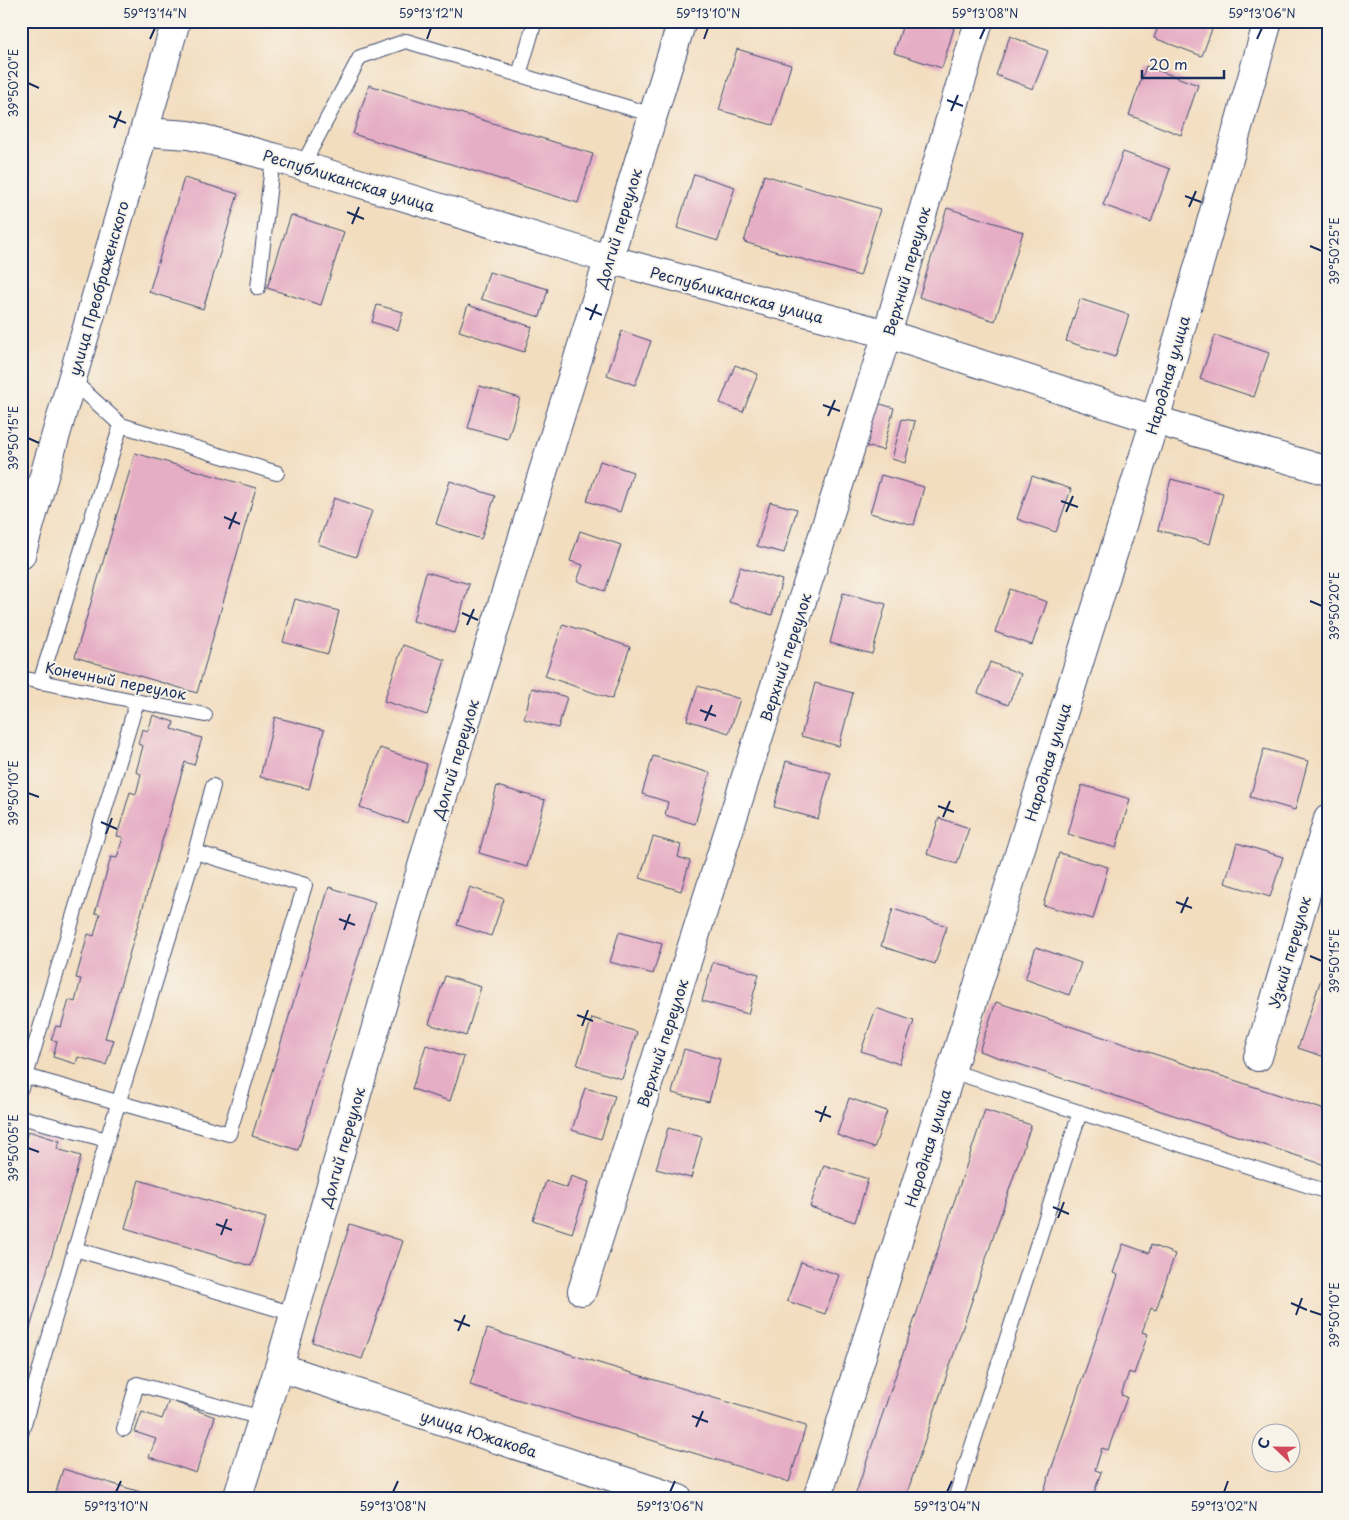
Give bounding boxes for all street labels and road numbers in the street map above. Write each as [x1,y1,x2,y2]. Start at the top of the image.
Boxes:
street label: Республиканская улица [260,143,438,217]
street label: Долгий переулок [589,165,647,292]
street label: улица Преображенского [62,198,134,378]
street label: Верхний переулок [876,203,936,339]
street label: Республиканская улица [648,260,827,328]
street label: Народная улица [1139,312,1195,437]
street label: Верхний переулок [753,590,817,724]
street label: Конечный переулок [43,655,189,705]
street label: Долгий переулок [426,696,484,823]
street label: Народная улица [1018,699,1076,824]
street label: Узкий переулок [1262,893,1316,1011]
street label: Верхний переулок [630,976,694,1110]
street label: Долгий переулок [314,1084,370,1211]
street label: Народная улица [898,1085,956,1210]
street label: улица Южакова [418,1403,541,1463]

